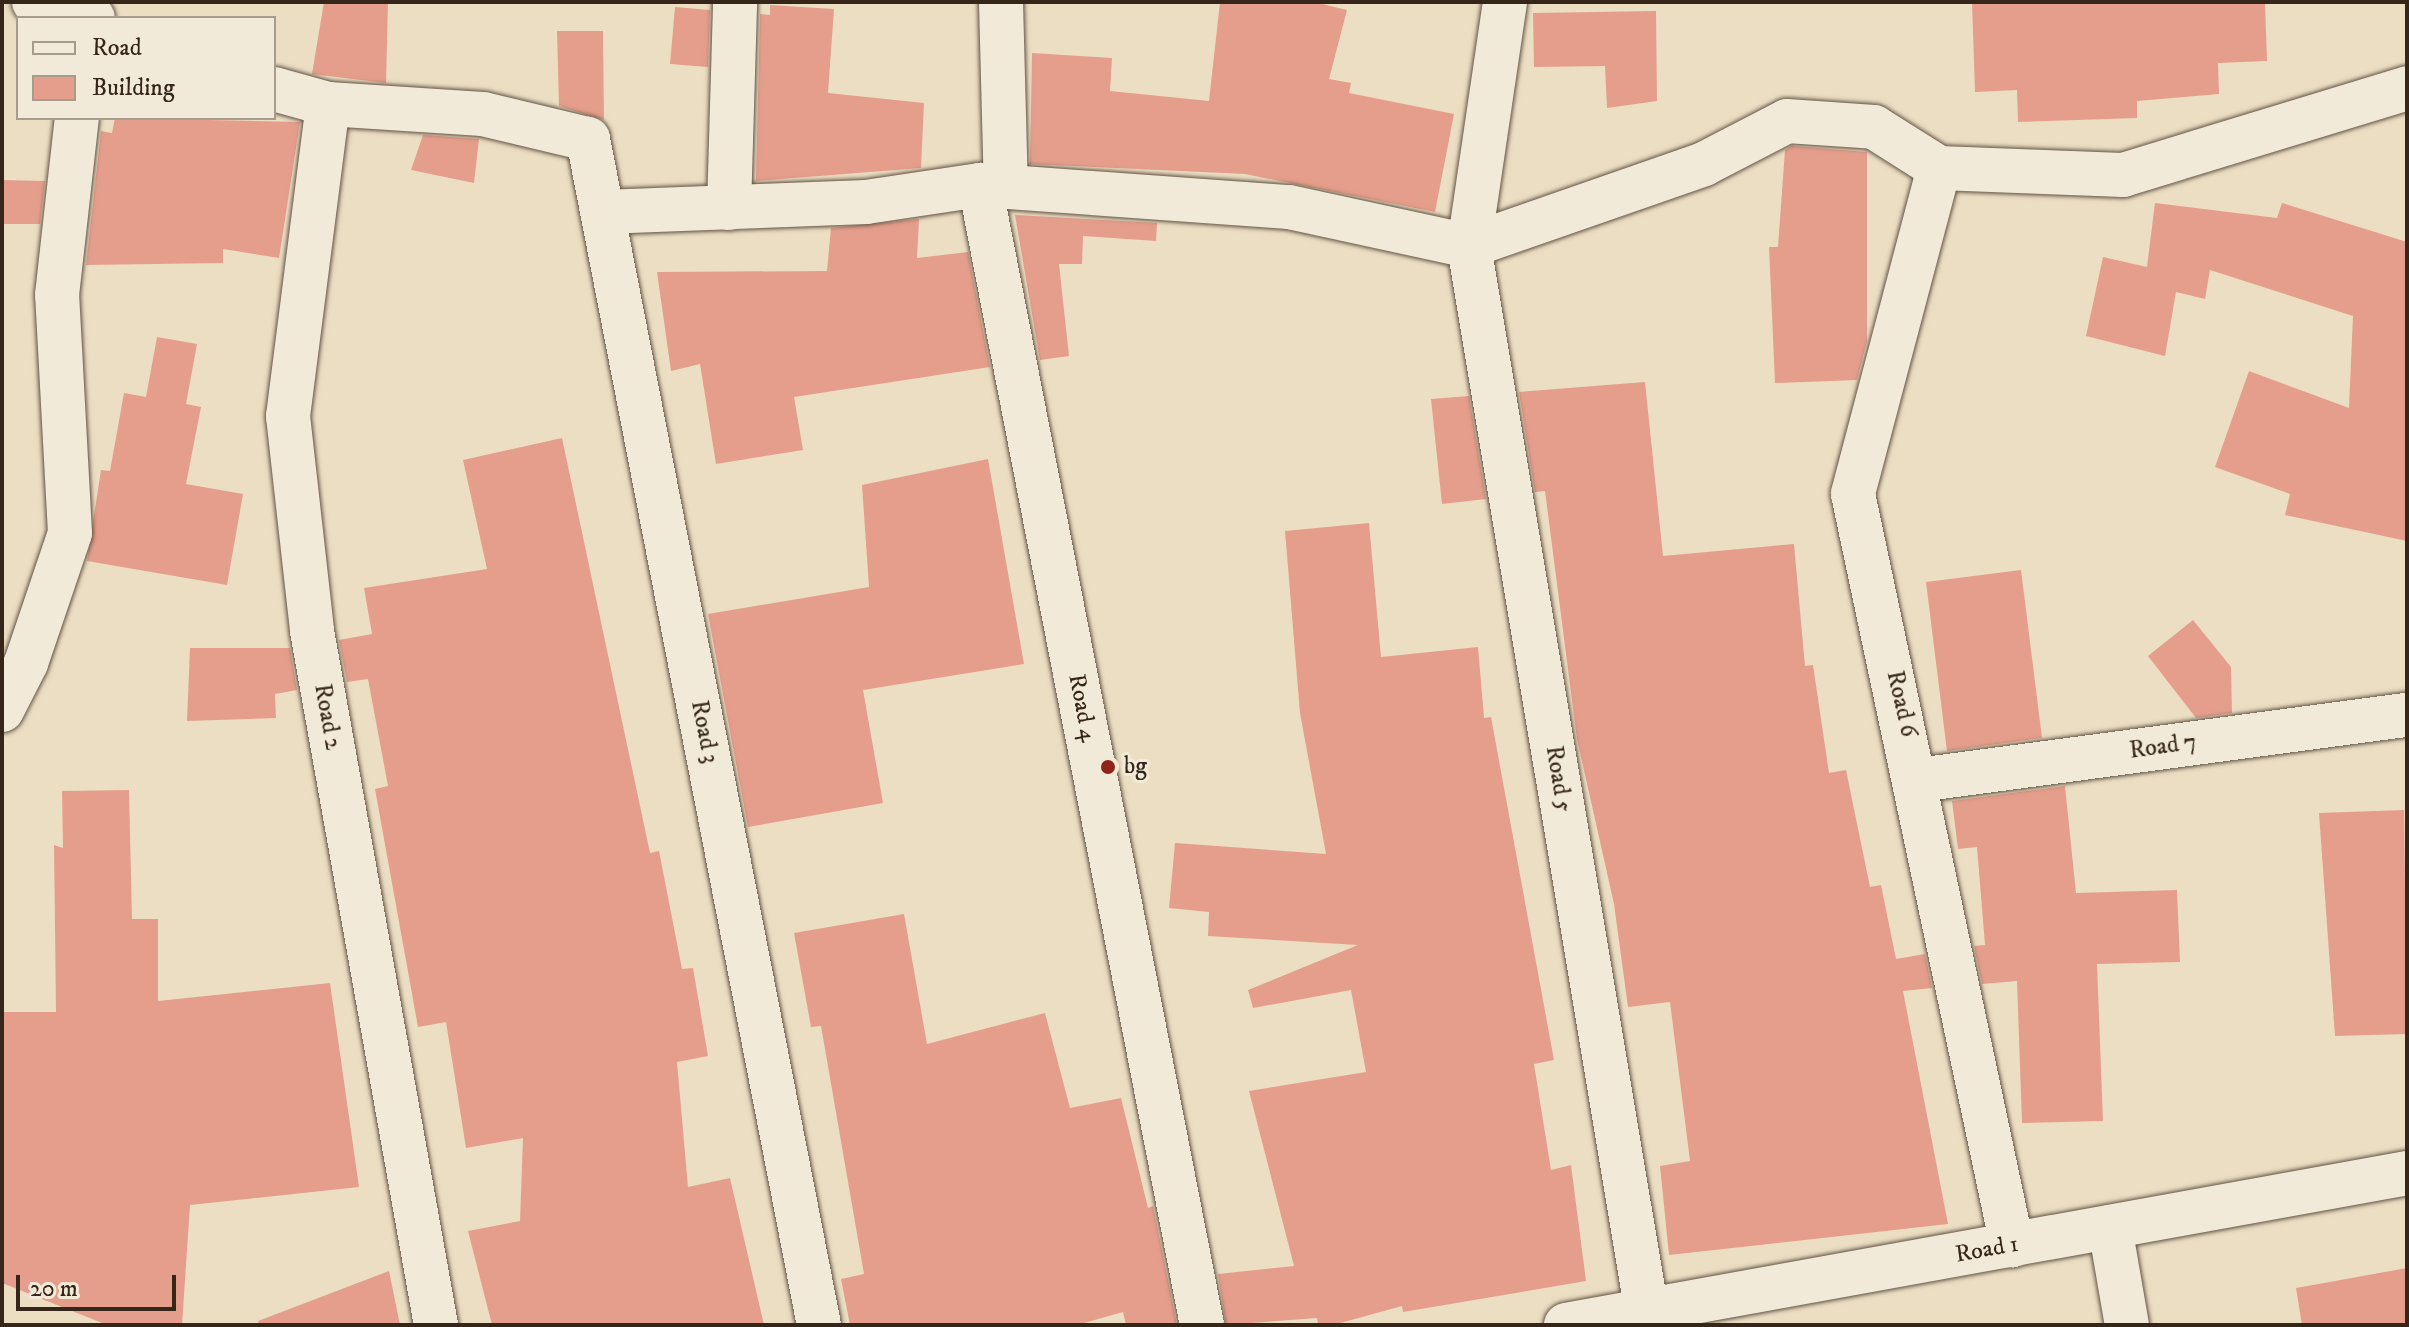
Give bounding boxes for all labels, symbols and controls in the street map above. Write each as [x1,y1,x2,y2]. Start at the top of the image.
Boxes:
legend [16,16,276,120]
text: Road [92,33,142,63]
text: Building [92,73,175,103]
street label: Road 6 [1879,668,1923,740]
street label: Road 4 [1061,672,1103,744]
street label: Road 2 [307,682,347,752]
street label: Road 3 [684,698,724,766]
street label: Road 7 [2128,728,2198,766]
street label: Road 5 [1539,744,1577,814]
place label: bg [1124,753,1147,781]
marker: bg [1099,758,1117,776]
street label: Road 1 [1953,1230,2021,1270]
scale bar [20,1259,180,1309]
text: 20 m [30,1274,78,1304]

